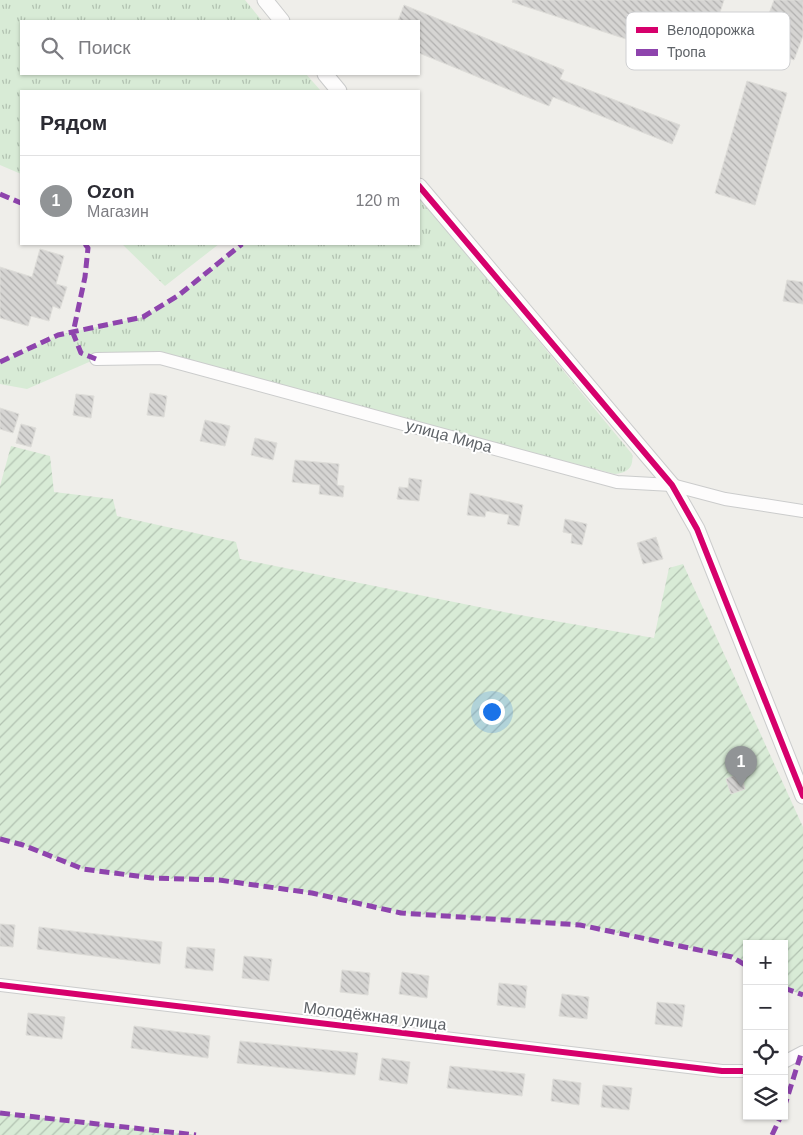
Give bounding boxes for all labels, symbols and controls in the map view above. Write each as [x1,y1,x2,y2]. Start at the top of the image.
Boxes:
legend [626,12,790,70]
search box [20,20,420,75]
text: Велодорожка [667,22,755,38]
icon: search [38,34,66,62]
text: Поиск [78,37,131,58]
text: Тропа [667,44,706,60]
text: Рядом [40,111,107,134]
text: Ozon [87,181,135,202]
text: 1 [52,192,60,209]
text: 120 m [356,192,400,209]
text: Магазин [87,203,149,220]
street label: улица Мира [404,416,494,456]
your location [479,699,505,725]
pin: 1 [725,746,757,787]
map controls [743,940,788,1120]
button: + [743,940,788,985]
button: − [743,985,788,1030]
street label: Молодёжная улица [303,999,448,1033]
button: locate [743,1030,788,1075]
button: layers [743,1075,788,1120]

